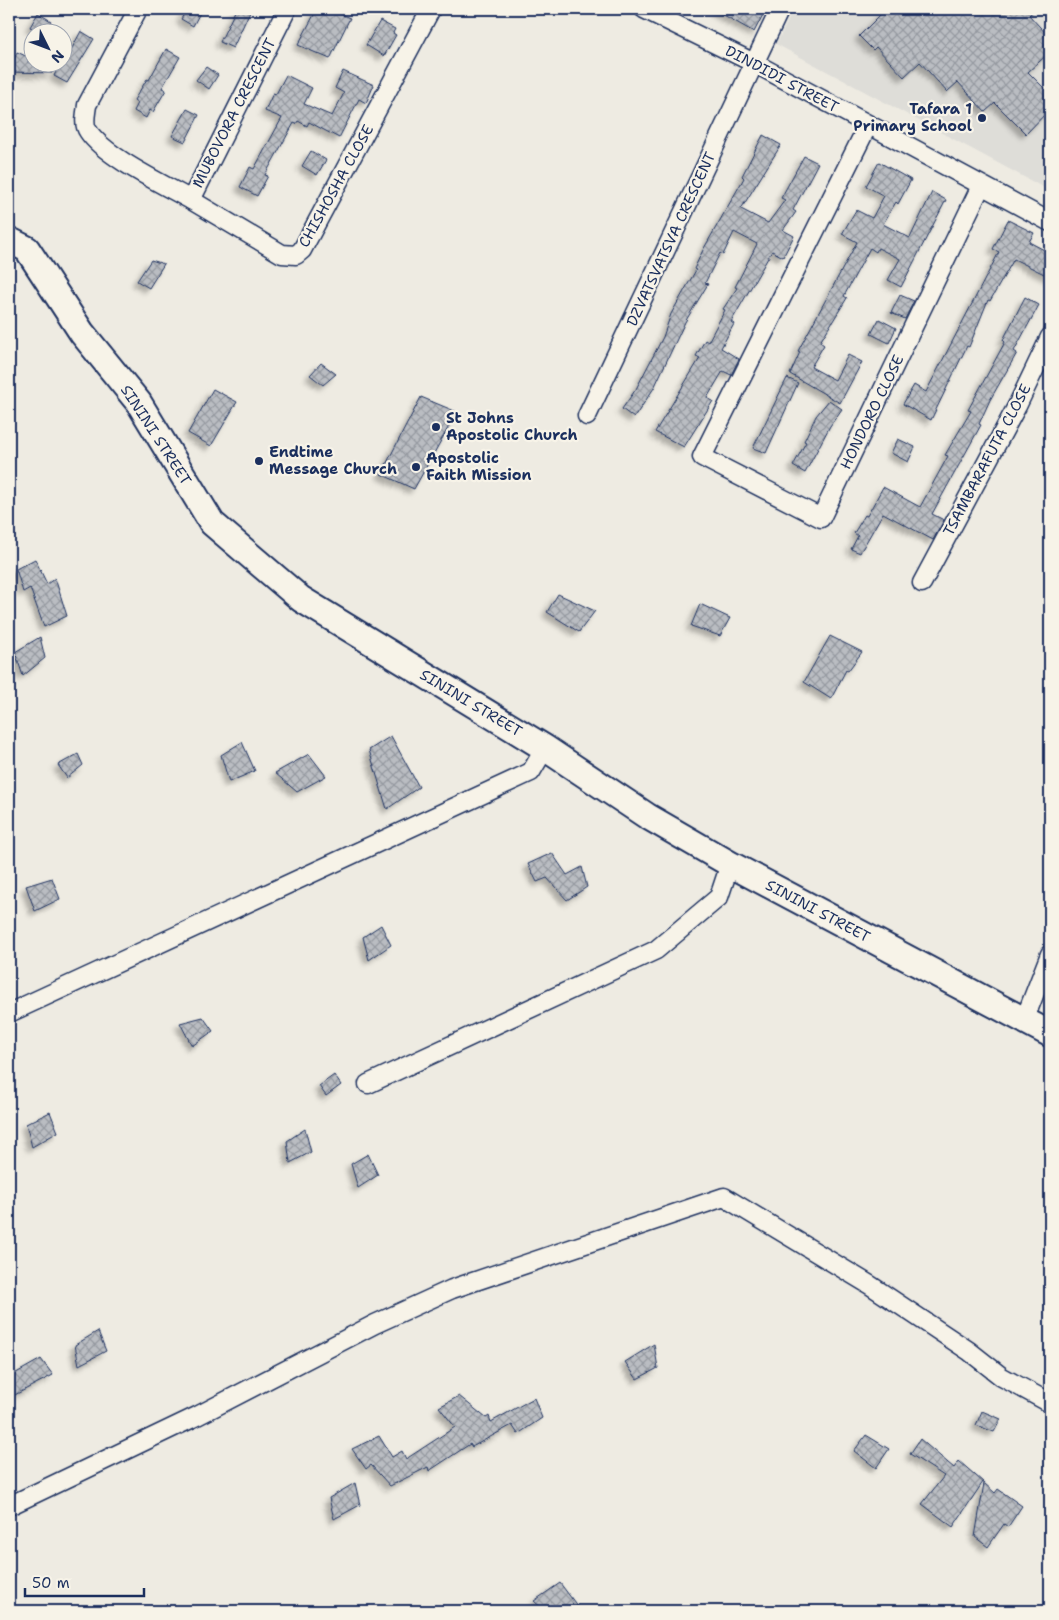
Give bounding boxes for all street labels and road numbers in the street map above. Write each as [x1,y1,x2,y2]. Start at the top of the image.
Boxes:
street label: MUBOVORA CRESCENT [188,35,280,191]
street label: DINDIDI STREET [722,41,842,117]
street label: CHISHOSHA CLOSE [294,121,378,251]
street label: DZVATSVATSVA CRESCENT [622,149,720,329]
street label: HONDORO CLOSE [836,351,908,473]
street label: SININI STREET [116,381,196,489]
street label: TSAMBARAFUTA CLOSE [938,381,1036,539]
street label: SININI STREET [416,665,526,741]
street label: SININI STREET [762,875,874,947]

